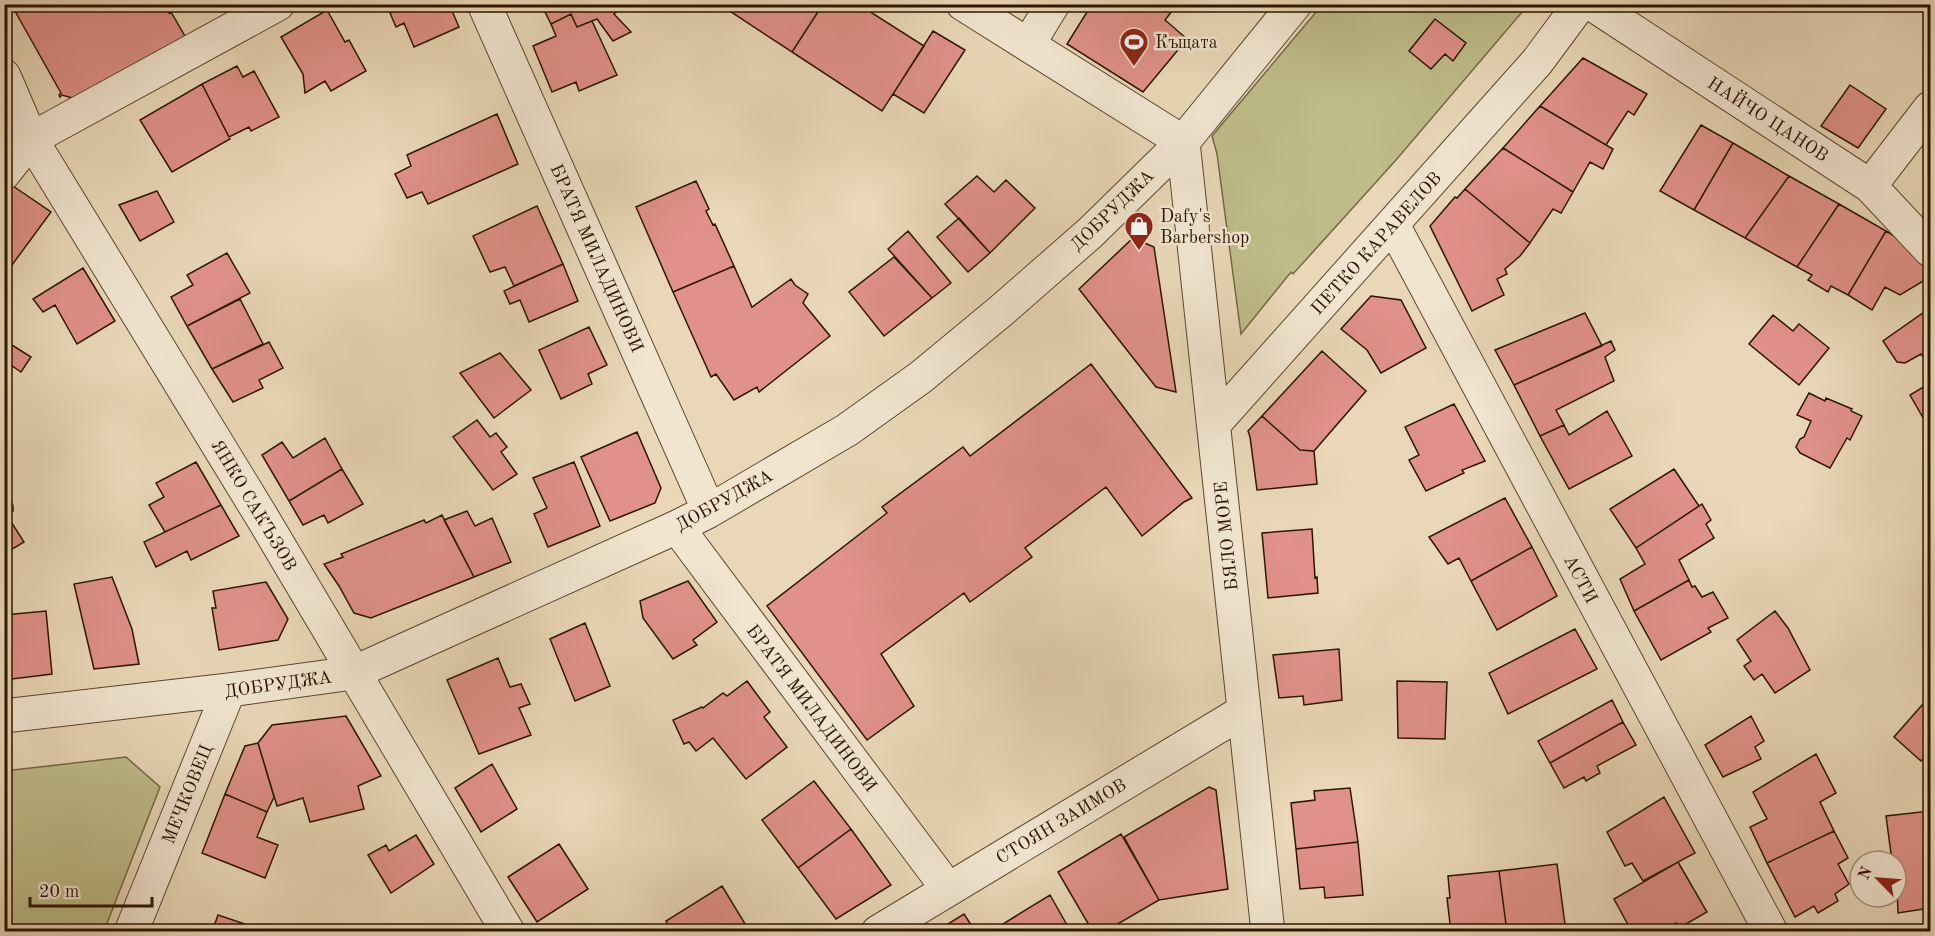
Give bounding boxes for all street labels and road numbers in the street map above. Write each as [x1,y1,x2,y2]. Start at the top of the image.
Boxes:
street label: НАЙЧО ЦАНОВ [1704,71,1833,166]
street label: БРАТЯ МИЛАДИНОВИ [546,161,646,355]
street label: ДОБРУДЖА [1068,167,1158,255]
street label: ПЕТКО КАРАВЕЛОВ [1308,169,1445,318]
street label: ЯНКО САКЪЗОВ [207,437,299,574]
street label: ДОБРУДЖА [673,467,776,535]
street label: БЯЛО МОРЕ [1212,480,1242,592]
street label: АСТИ [1560,552,1600,607]
street label: БРАТЯ МИЛАДИНОВИ [743,622,880,796]
street label: ДОБРУДЖА [223,669,333,701]
street label: МЕЧКОВЕЦ [160,742,216,847]
street label: СТОЯН ЗАИМОВ [993,776,1130,868]

